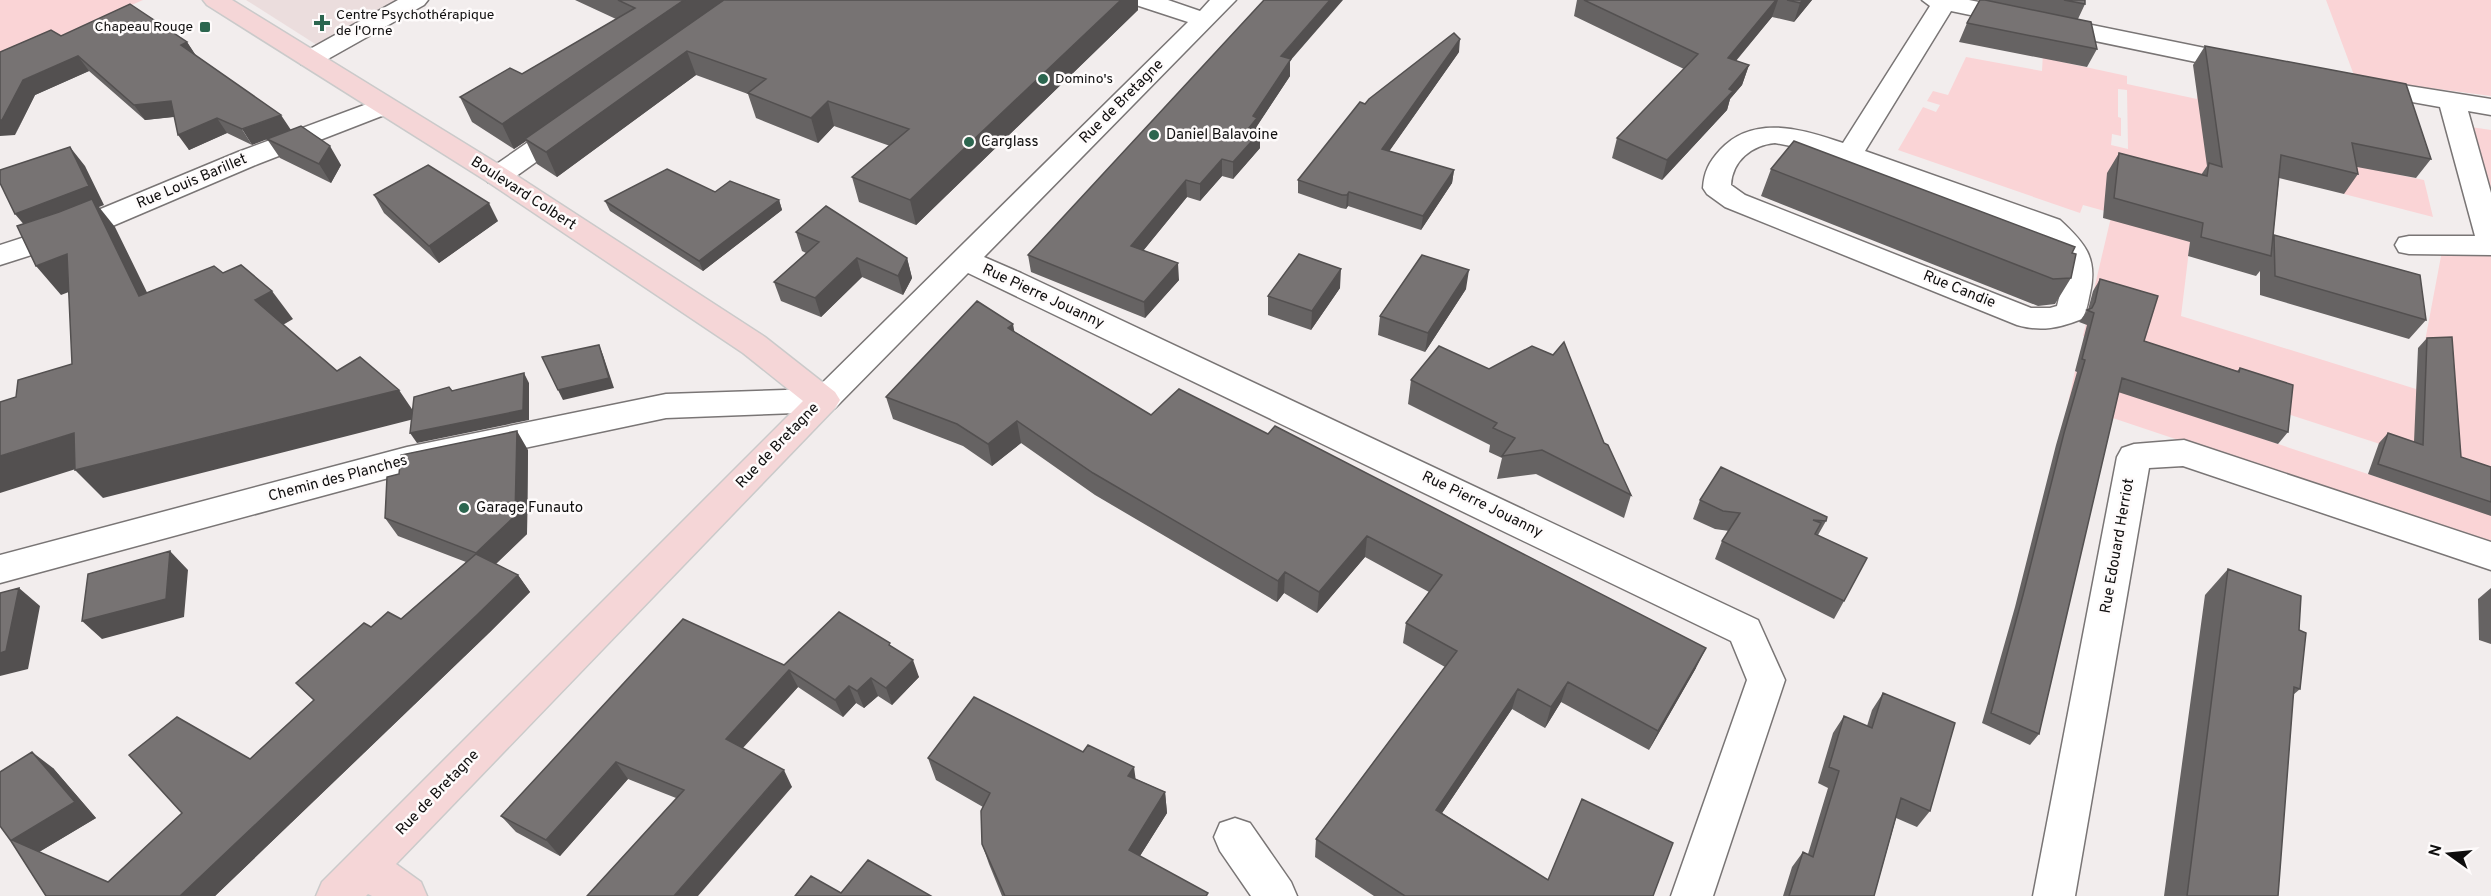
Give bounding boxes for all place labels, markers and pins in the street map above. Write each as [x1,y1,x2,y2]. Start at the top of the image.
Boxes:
place label: Centre Psychothérapique de l'Orne [336,7,494,40]
marker: Centre Psychothérapique de l'Orne [313,14,331,32]
place label: Chapeau Rouge [94,19,193,36]
marker: Chapeau Rouge [198,20,212,34]
place label: Domino's [1055,71,1113,88]
marker: Domino's [1036,72,1050,86]
place label: Daniel Balavoine [1166,126,1278,145]
marker: Daniel Balavoine [1147,128,1161,142]
place label: Carglass [981,133,1039,152]
marker: Carglass [962,135,976,149]
place label: Garage Funauto [476,499,583,518]
marker: Garage Funauto [457,501,471,515]

